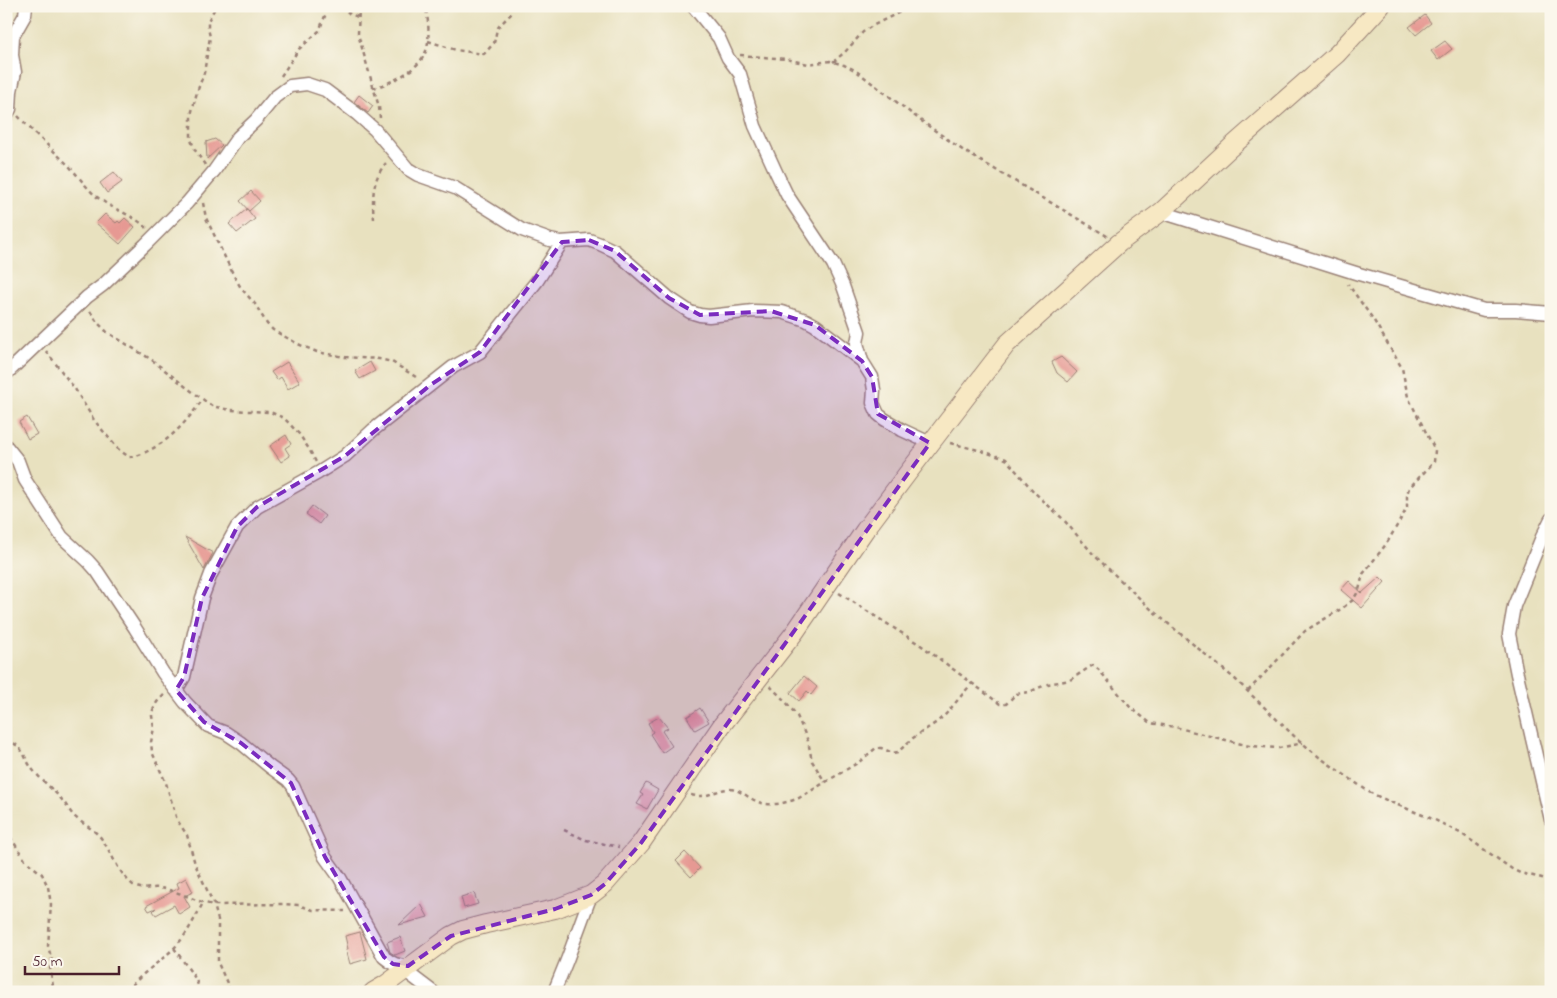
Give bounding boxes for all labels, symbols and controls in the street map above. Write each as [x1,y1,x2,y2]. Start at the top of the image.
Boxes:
scale bar [25,943,119,975]
text: 50 m [32,951,63,973]

